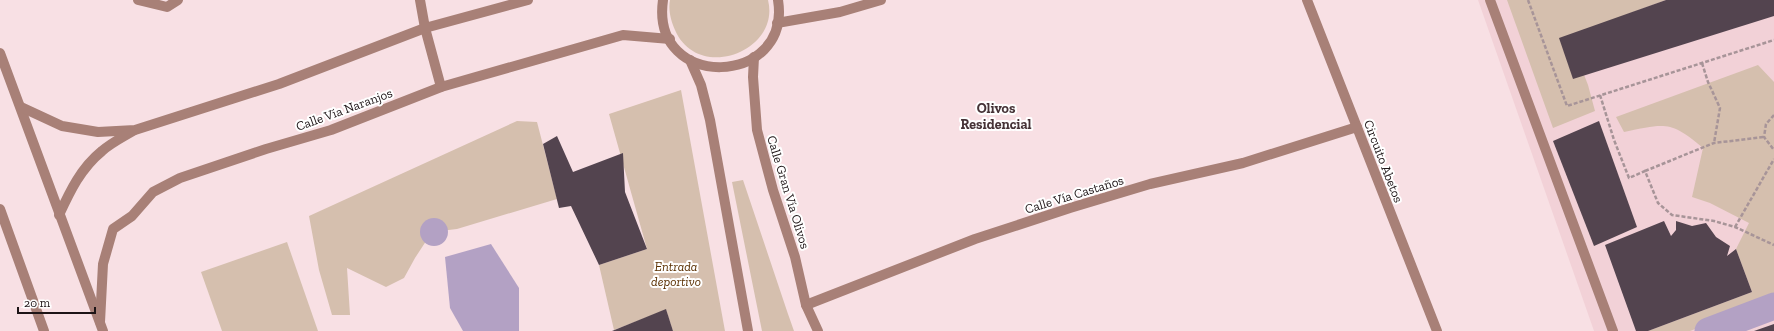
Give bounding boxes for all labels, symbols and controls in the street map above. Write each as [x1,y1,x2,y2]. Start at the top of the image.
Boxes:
street label: Calle Vía Naranjos [294,85,395,135]
district label: Olivos Residencial [960,100,1032,133]
street label: Circuito Abetos [1361,118,1406,205]
street label: Calle Gran Vía Olivos [764,134,813,251]
street label: Calle Vía Castaños [1023,172,1126,217]
park label: Entrada deportivo [651,259,701,289]
scale bar [18,289,95,315]
text: 20 m [24,296,51,310]

